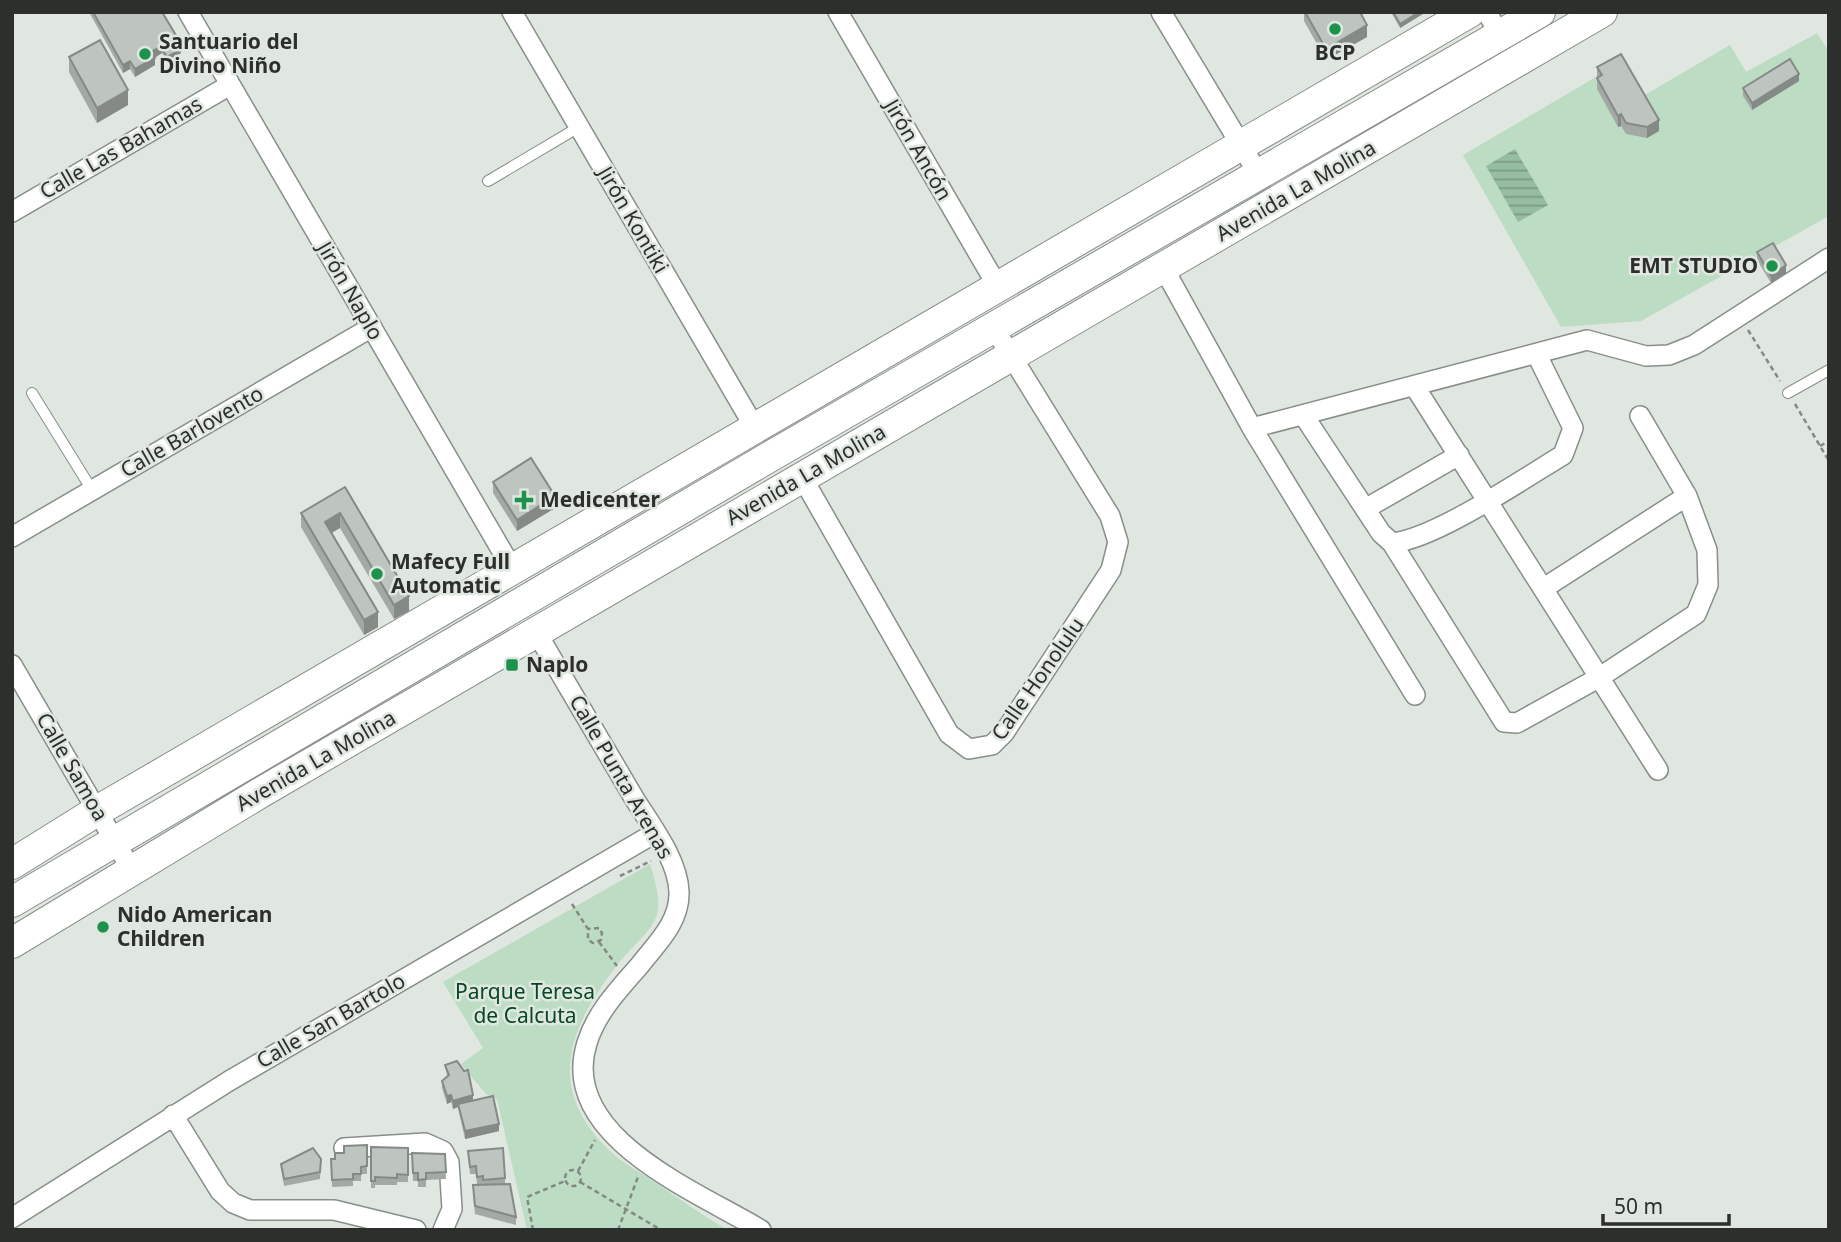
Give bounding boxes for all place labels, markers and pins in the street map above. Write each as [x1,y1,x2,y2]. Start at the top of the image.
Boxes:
marker: BCP [1327,21,1343,37]
place label: Santuario del Divino Niño [159,27,298,79]
place label: BCP [1315,38,1355,66]
marker: Santuario del Divino Niño [137,46,153,62]
place label: EMT STUDIO [1629,251,1758,279]
marker: EMT STUDIO [1764,258,1780,274]
place label: Medicenter [540,485,661,513]
marker: Medicenter [514,490,534,510]
place label: Mafecy Full Automatic [391,547,510,599]
marker: Mafecy Full Automatic [369,566,385,582]
place label: Naplo [526,650,588,678]
marker: Naplo [504,657,520,673]
place label: Nido American Children [117,900,272,952]
marker: Nido American Children [95,919,111,935]

